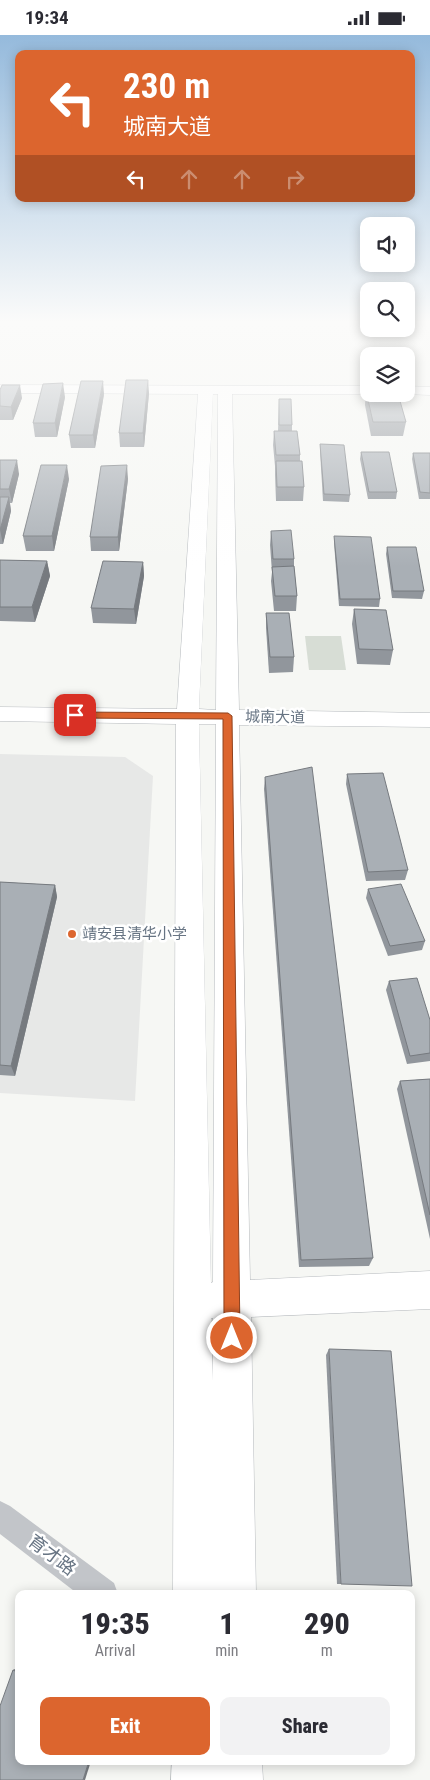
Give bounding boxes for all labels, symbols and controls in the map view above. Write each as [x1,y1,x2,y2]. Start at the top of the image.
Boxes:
text: 19:34 [25,6,69,29]
text: 230 m [123,66,210,107]
icon: left [40,70,105,135]
text: 城南大道 [123,114,211,139]
icon: left [122,165,150,193]
icon: ahead [175,165,203,193]
icon: ahead [228,165,256,193]
icon: right [281,165,309,193]
map controls [360,217,415,402]
button: sound [360,217,415,272]
button: search [360,282,415,337]
button: layers [360,347,415,402]
pin [54,694,96,736]
icon: arrive [61,701,89,729]
street label: 城南大道 [245,707,305,727]
place label: 靖安县清华小学 [82,925,187,943]
marker: 靖安县清华小学 [66,928,78,940]
position arrow [205,1311,257,1363]
street label: 育才路 [24,1530,80,1579]
text: 19:35 [80,1606,150,1641]
text: 1 [219,1606,234,1641]
text: 290 [304,1606,350,1641]
text: Arrival [95,1641,135,1660]
text: min [215,1641,239,1660]
text: m [321,1641,333,1660]
button: Exit [40,1697,210,1755]
button: Share [220,1697,390,1755]

